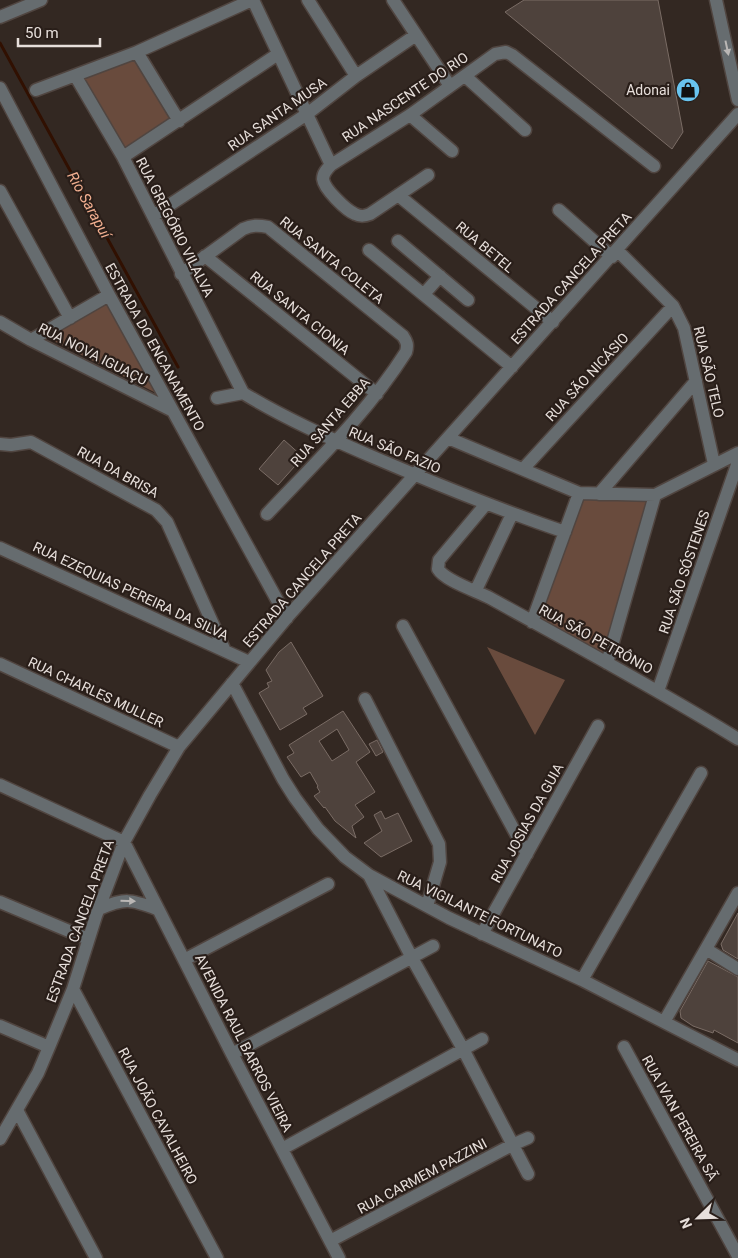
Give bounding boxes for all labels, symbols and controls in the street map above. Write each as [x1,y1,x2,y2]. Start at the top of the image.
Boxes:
scale bar [18,15,100,47]
text: 50 m [25,24,59,42]
one-way arrow [723,40,731,56]
street label: RUA NASCENTE DO RIO [339,49,471,145]
street label: RUA SANTA MUSA [225,74,329,154]
shop icon: Adonai [675,77,701,103]
place label: Adonai [626,82,670,98]
street label: RUA GREGÓRIO VILALVA [133,154,218,299]
water label: Rio Sarapuí [63,169,116,244]
street label: ESTRADA CANCELA PRETA [507,209,635,347]
street label: RUA SANTA COLETA [277,213,387,307]
street label: RUA BETEL [453,218,518,276]
street label: ESTRADA DO ENCANAMENTO [102,260,208,434]
street label: RUA SANTA CIONIA [247,268,353,358]
street label: RUA NOVA IGUAÇU [36,320,150,388]
street label: RUA SÃO TELO [691,324,728,419]
street label: RUA SÃO NICÁSIO [541,329,632,424]
street label: RUA SANTA EBBA [287,374,373,470]
street label: RUA SÃO FAZIO [347,423,444,477]
street label: RUA DA BRISA [75,443,161,501]
street label: RUA SÃO SÓSTENES [654,508,713,636]
street label: ESTRADA CANCELA PRETA [240,510,364,650]
street label: RUA EZEQUIAS PEREIRA DA SILVA [31,539,231,643]
street label: RUA SÃO PETRÔNIO [536,600,656,677]
street label: RUA CHARLES MULLER [26,654,167,731]
street label: RUA JOSIAS DA GUIA [488,761,566,885]
street label: ESTRADA CANCELA PRETA [43,837,117,1005]
street label: RUA VIGILANTE FORTUNATO [395,867,565,961]
one-way arrow [120,897,136,905]
street label: AVENIDA RAUL BARROS VIEIRA [192,951,296,1135]
street label: RUA JOÃO CAVALHEIRO [115,1045,202,1187]
street label: RUA IVAN PEREIRA SÃ [639,1052,722,1183]
street label: RUA CARMEM PAZZINI [355,1135,489,1217]
north arrow [673,1193,723,1243]
text: N [677,1215,695,1231]

